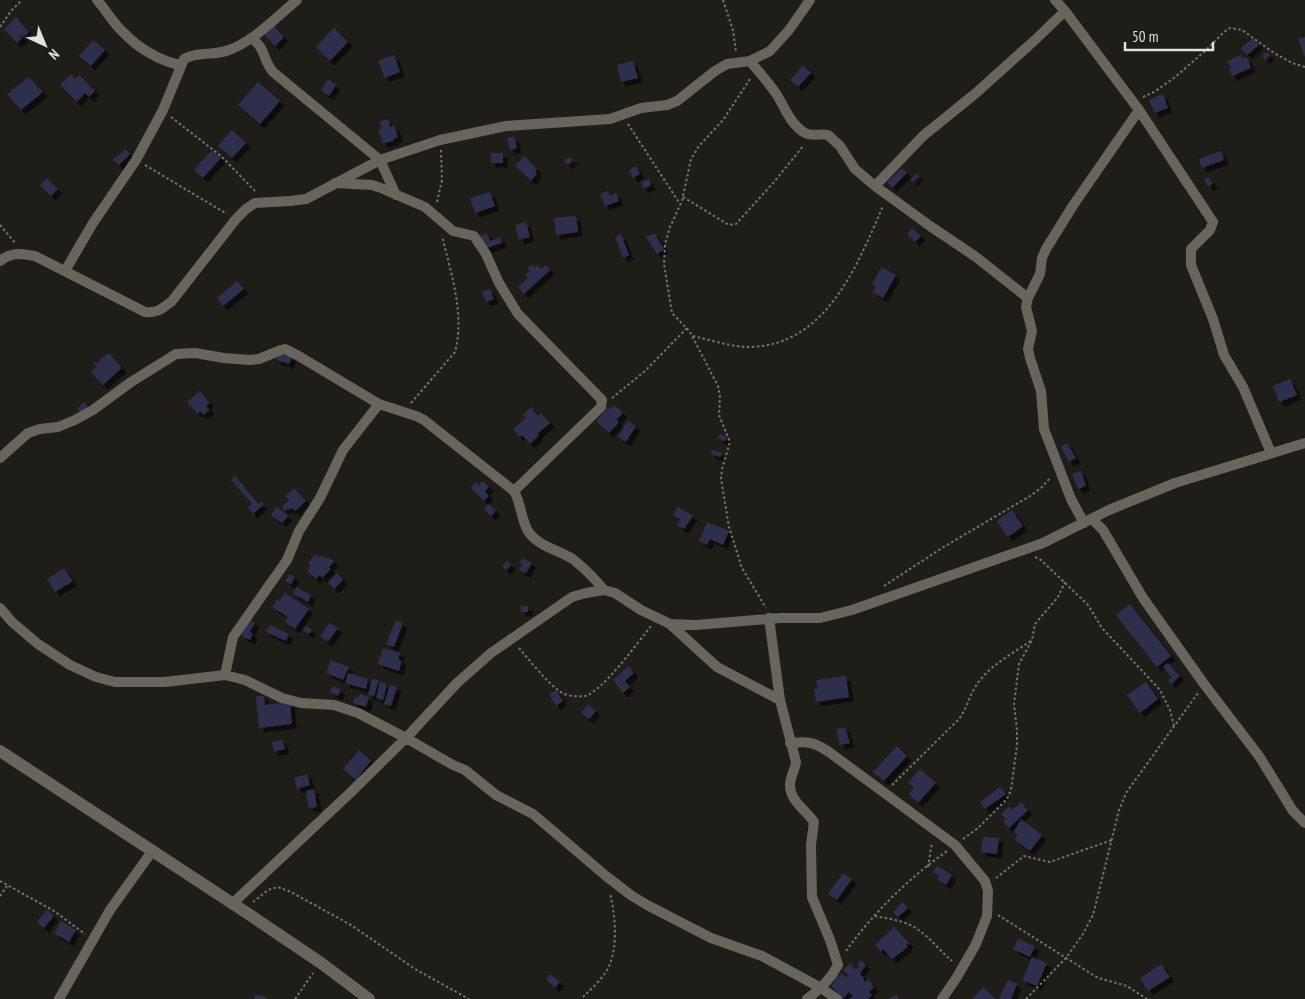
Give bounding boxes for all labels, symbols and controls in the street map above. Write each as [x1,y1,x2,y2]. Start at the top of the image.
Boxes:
north arrow [20,20,70,70]
scale bar [1125,20,1212,52]
text: 50 m [1132,27,1158,46]
text: N [45,45,63,63]

